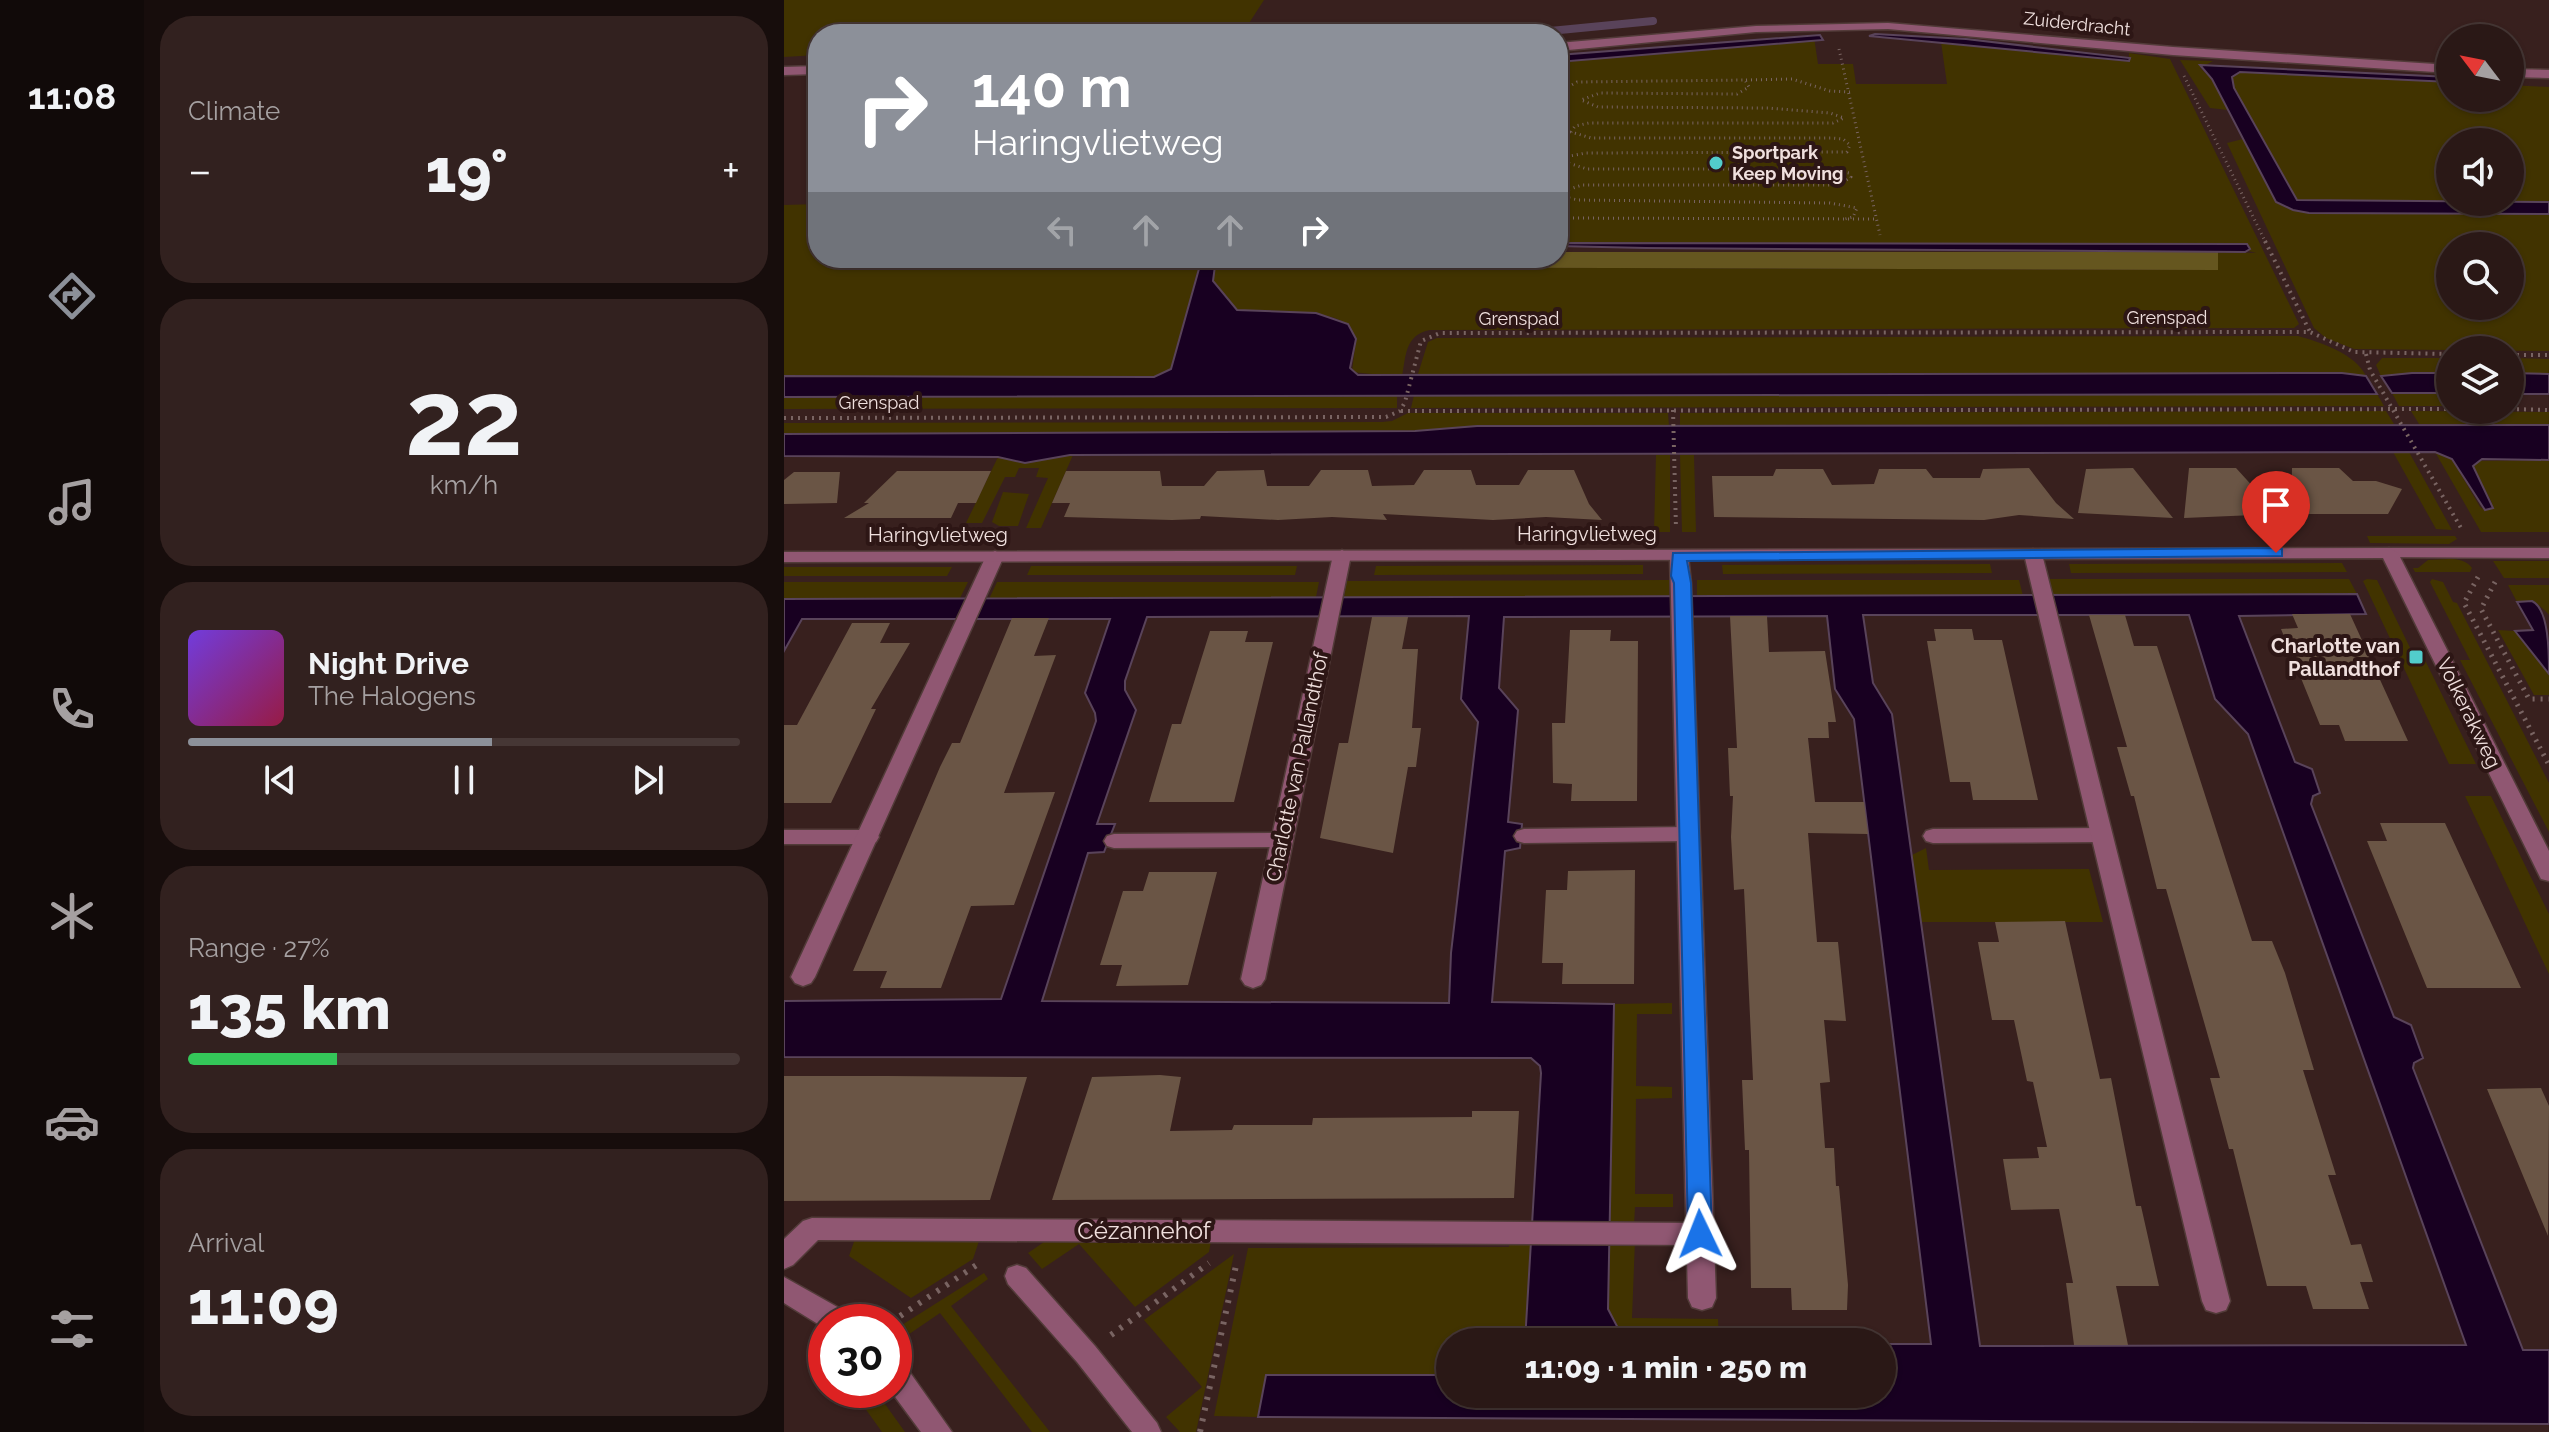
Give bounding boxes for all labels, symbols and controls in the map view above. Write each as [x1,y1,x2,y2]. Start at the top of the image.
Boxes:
street label: Zuiderdracht [2023,7,2131,40]
north arrow [2436,24,2524,112]
map controls [2436,24,2524,424]
text: 140 m [972,54,1132,120]
icon: right [840,56,944,160]
text: 11:08 [28,75,116,117]
text: Climate [188,96,280,126]
text: Haringvlietweg [972,121,1224,163]
button: sound [2436,128,2524,216]
text: 19° [426,136,508,206]
place label: Sportpark Keep Moving [1732,142,1844,184]
text: − [188,145,212,196]
text: + [722,145,740,196]
marker: Sportpark Keep Moving [1707,154,1725,172]
icon: left [1040,208,1084,252]
icon: ahead [1124,208,1168,252]
icon: ahead [1208,208,1252,252]
icon: right [1292,208,1336,252]
button: search [2436,232,2524,320]
icon: directions [44,268,100,324]
street label: Grenspad [2127,307,2207,328]
street label: Grenspad [1479,308,1559,329]
button: layers [2436,336,2524,424]
text: 22 [405,357,523,479]
street label: Grenspad [839,392,919,413]
text: km/h [430,470,498,500]
pin [2242,471,2310,553]
icon: music [44,474,100,530]
icon: arrive [2254,483,2298,527]
street label: Haringvlietweg [1517,522,1657,546]
street label: Haringvlietweg [868,523,1008,547]
place label: Charlotte van Pallandthof [2271,634,2401,681]
text: Night Drive [308,646,469,681]
marker: Charlotte van Pallandthof [2407,648,2425,666]
street label: Charlotte van Pallandthof [1261,649,1333,884]
street label: Volkerakweg [2432,654,2506,772]
icon: phone [44,681,100,737]
text: The Halogens [308,681,476,711]
icon: previous [258,758,302,802]
icon: pause [442,758,486,802]
icon: next [626,758,670,802]
icon: climate [44,888,100,944]
text: Range · 27% [188,933,330,963]
text: 135 km [188,973,391,1043]
icon: car [44,1094,100,1150]
position arrow [1658,1192,1742,1276]
street label: Cézannehof [1077,1216,1212,1245]
text: Arrival [188,1228,264,1258]
text: 11:09 [188,1268,339,1338]
icon: filters [44,1301,100,1357]
speed limit sign: 30 [808,1304,912,1408]
text: 11:09 · 1 min · 250 m [1525,1350,1807,1385]

